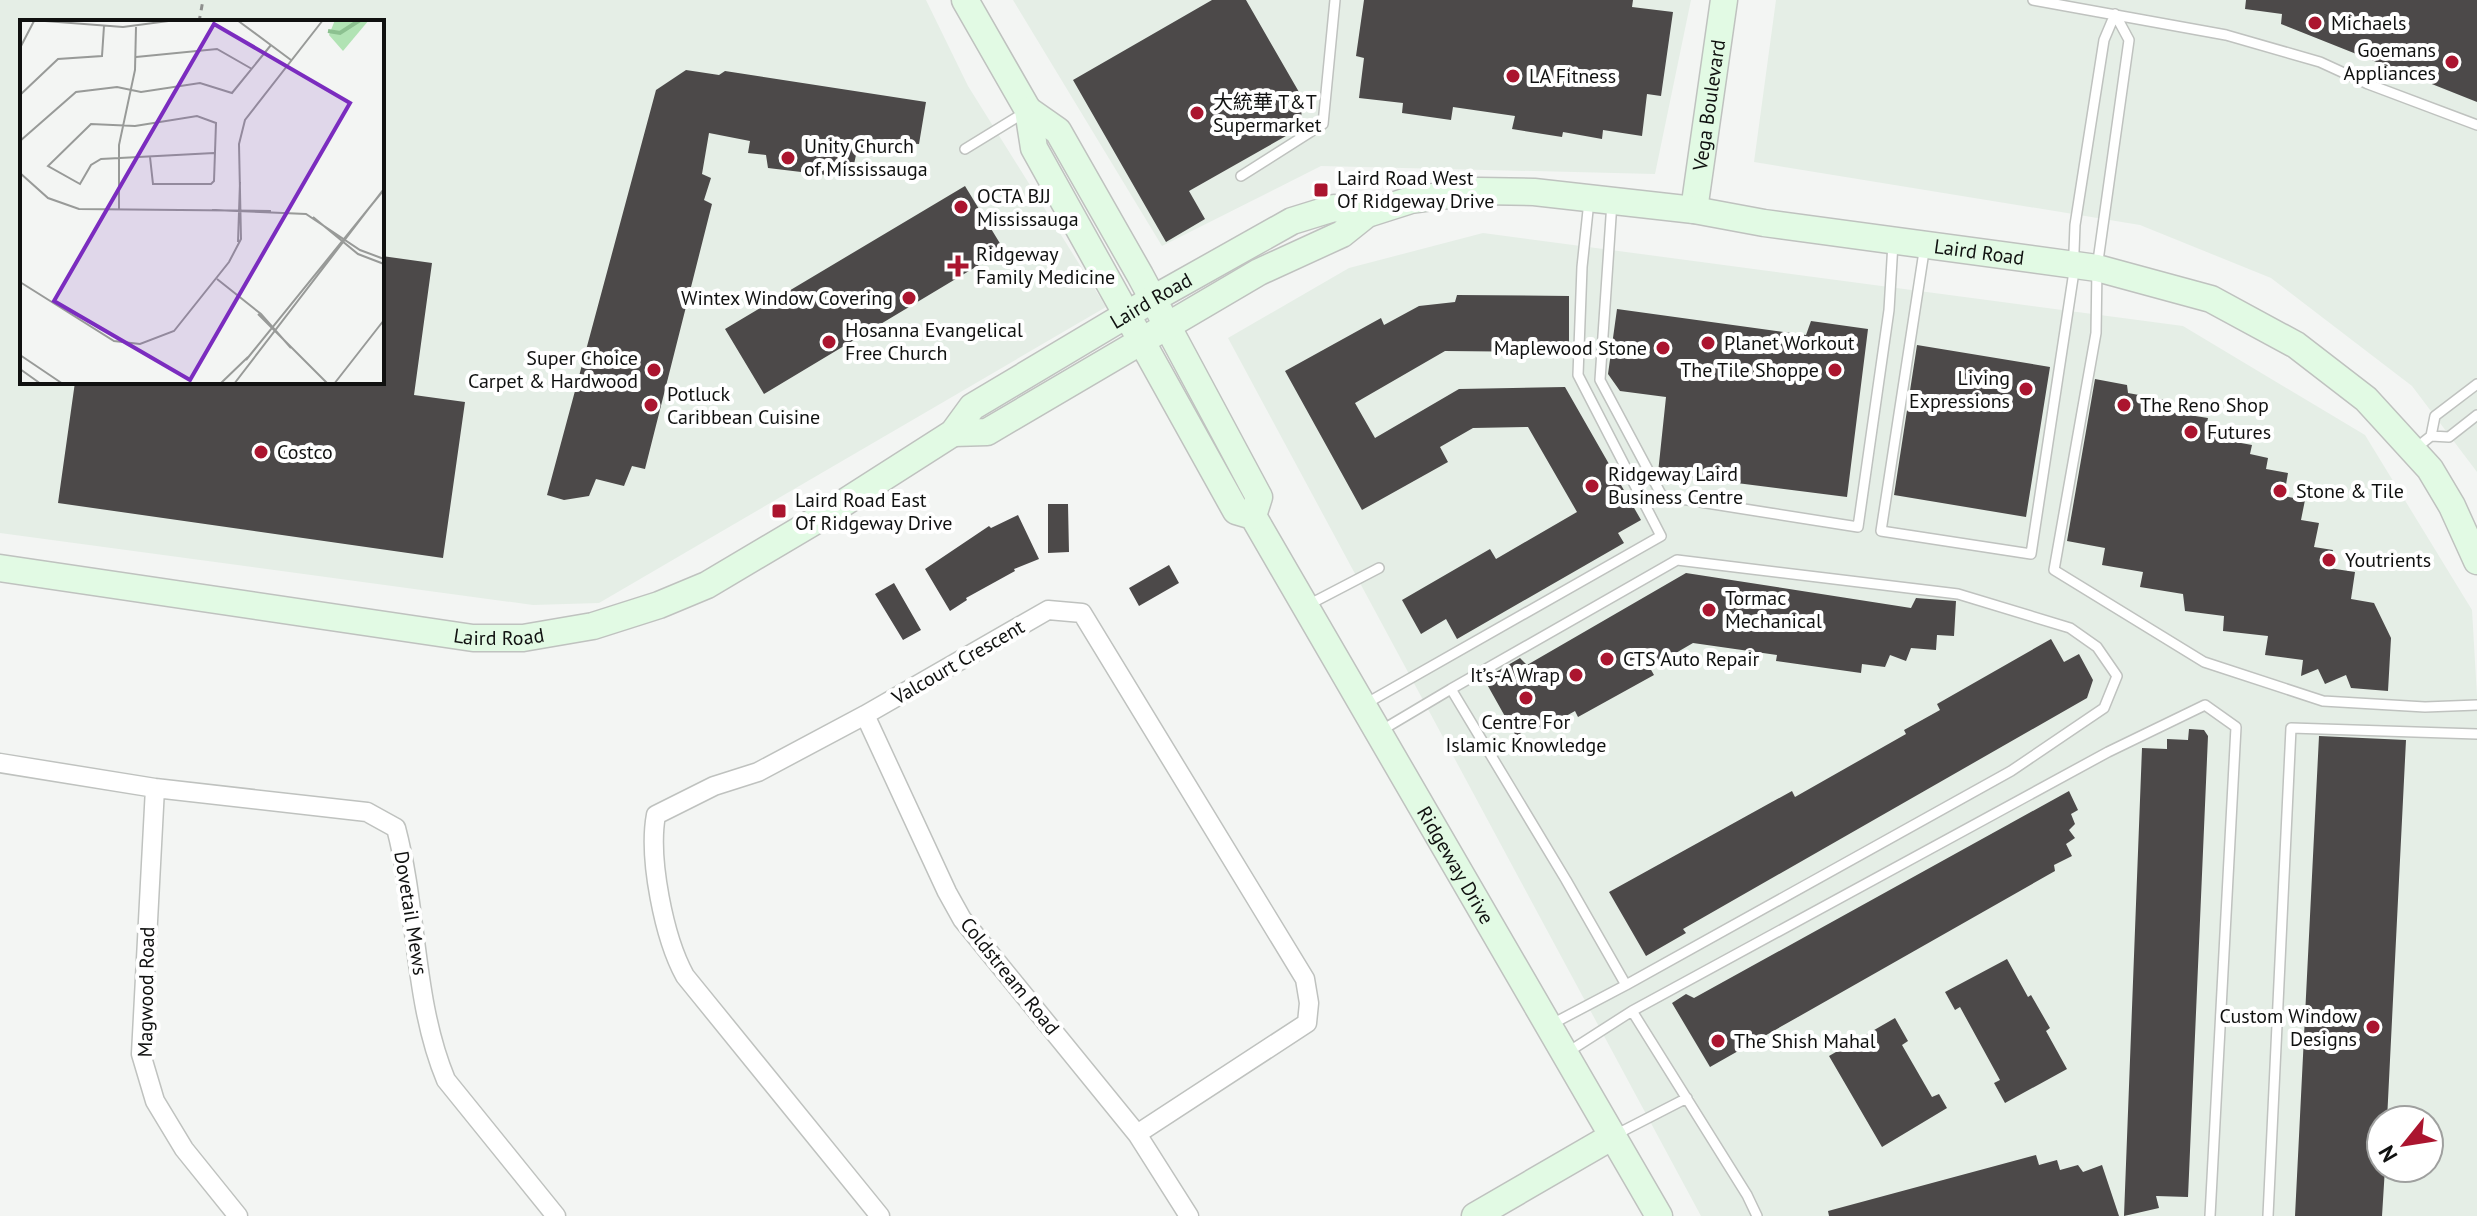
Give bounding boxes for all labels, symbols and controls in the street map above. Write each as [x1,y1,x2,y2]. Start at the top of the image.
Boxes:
place label: Michaels [2331,10,2406,36]
marker: Michaels [2306,14,2324,32]
inset map [20,20,384,384]
place label: Goemans Appliances [2343,37,2436,86]
street label: Vega Boulevard [1687,38,1731,173]
marker: Goemans Appliances [2443,53,2461,71]
place label: LA Fitness [1529,63,1616,89]
marker: LA Fitness [1504,67,1522,85]
place label: 大統華 T&T Supermarket [1213,89,1322,138]
marker: 大統華 T&T Supermarket [1188,104,1206,122]
place label: Unity Church of Mississauga [804,133,928,182]
marker: Unity Church of Mississauga [779,149,797,167]
place label: Laird Road West Of Ridgeway Drive [1337,165,1494,214]
marker: Laird Road West Of Ridgeway Drive [1312,181,1330,199]
place label: OCTA BJJ Mississauga [977,183,1079,232]
marker: OCTA BJJ Mississauga [952,198,970,216]
street label: Laird Road [1933,233,2026,271]
place label: Ridgeway Family Medicine [976,241,1115,290]
marker: Ridgeway Family Medicine [947,255,969,277]
street label: Laird Road [1105,267,1197,335]
place label: Wintex Window Covering [681,285,893,311]
marker: Wintex Window Covering [900,289,918,307]
place label: Hosanna Evangelical Free Church [845,317,1023,366]
place label: Planet Workout [1724,330,1855,356]
marker: Hosanna Evangelical Free Church [820,333,838,351]
marker: Planet Workout [1699,334,1717,352]
place label: Maplewood Stone [1494,335,1647,361]
marker: Maplewood Stone [1654,339,1672,357]
place label: Super Choice Carpet & Hardwood [468,345,638,394]
place label: The Tile Shoppe [1680,357,1819,383]
marker: Super Choice Carpet & Hardwood [645,361,663,379]
marker: The Tile Shoppe [1826,361,1844,379]
place label: Living Expressions [1909,365,2010,414]
marker: Living Expressions [2017,380,2035,398]
place label: Potluck Caribbean Cuisine [667,381,820,430]
place label: The Reno Shop [2140,392,2269,418]
marker: Potluck Caribbean Cuisine [642,396,660,414]
marker: The Reno Shop [2115,396,2133,414]
place label: Futures [2207,419,2271,445]
marker: Futures [2182,423,2200,441]
place label: Costco [277,439,333,465]
marker: Costco [252,443,270,461]
place label: Ridgeway Laird Business Centre [1608,461,1743,510]
marker: Ridgeway Laird Business Centre [1583,477,1601,495]
place label: Stone & Tile [2296,478,2404,504]
marker: Stone & Tile [2271,482,2289,500]
place label: Laird Road East Of Ridgeway Drive [795,487,952,536]
marker: Laird Road East Of Ridgeway Drive [770,502,788,520]
place label: Youtrients [2345,547,2431,573]
marker: Youtrients [2320,551,2338,569]
place label: Tormac Mechanical [1725,585,1822,634]
marker: Tormac Mechanical [1700,601,1718,619]
street label: Valcourt Crescent [886,613,1029,711]
street label: Laird Road [452,622,546,651]
place label: CTS Auto Repair [1623,646,1760,672]
marker: CTS Auto Repair [1598,650,1616,668]
place label: It’s-A Wrap [1470,662,1560,688]
marker: It’s-A Wrap [1567,666,1585,684]
marker: Centre For Islamic Knowledge [1517,689,1535,707]
place label: Centre For Islamic Knowledge [1446,709,1606,758]
street label: Ridgeway Drive [1411,801,1500,929]
street label: Dovetail Mews [388,849,434,977]
street label: Coldstream Road [955,912,1065,1040]
street label: Magwood Road [132,926,160,1058]
place label: Custom Window Designs [2219,1003,2357,1052]
marker: Custom Window Designs [2364,1018,2382,1036]
place label: The Shish Mahal [1734,1028,1876,1054]
marker: The Shish Mahal [1709,1032,1727,1050]
north arrow [2365,1104,2445,1184]
text: N [2372,1141,2403,1167]

